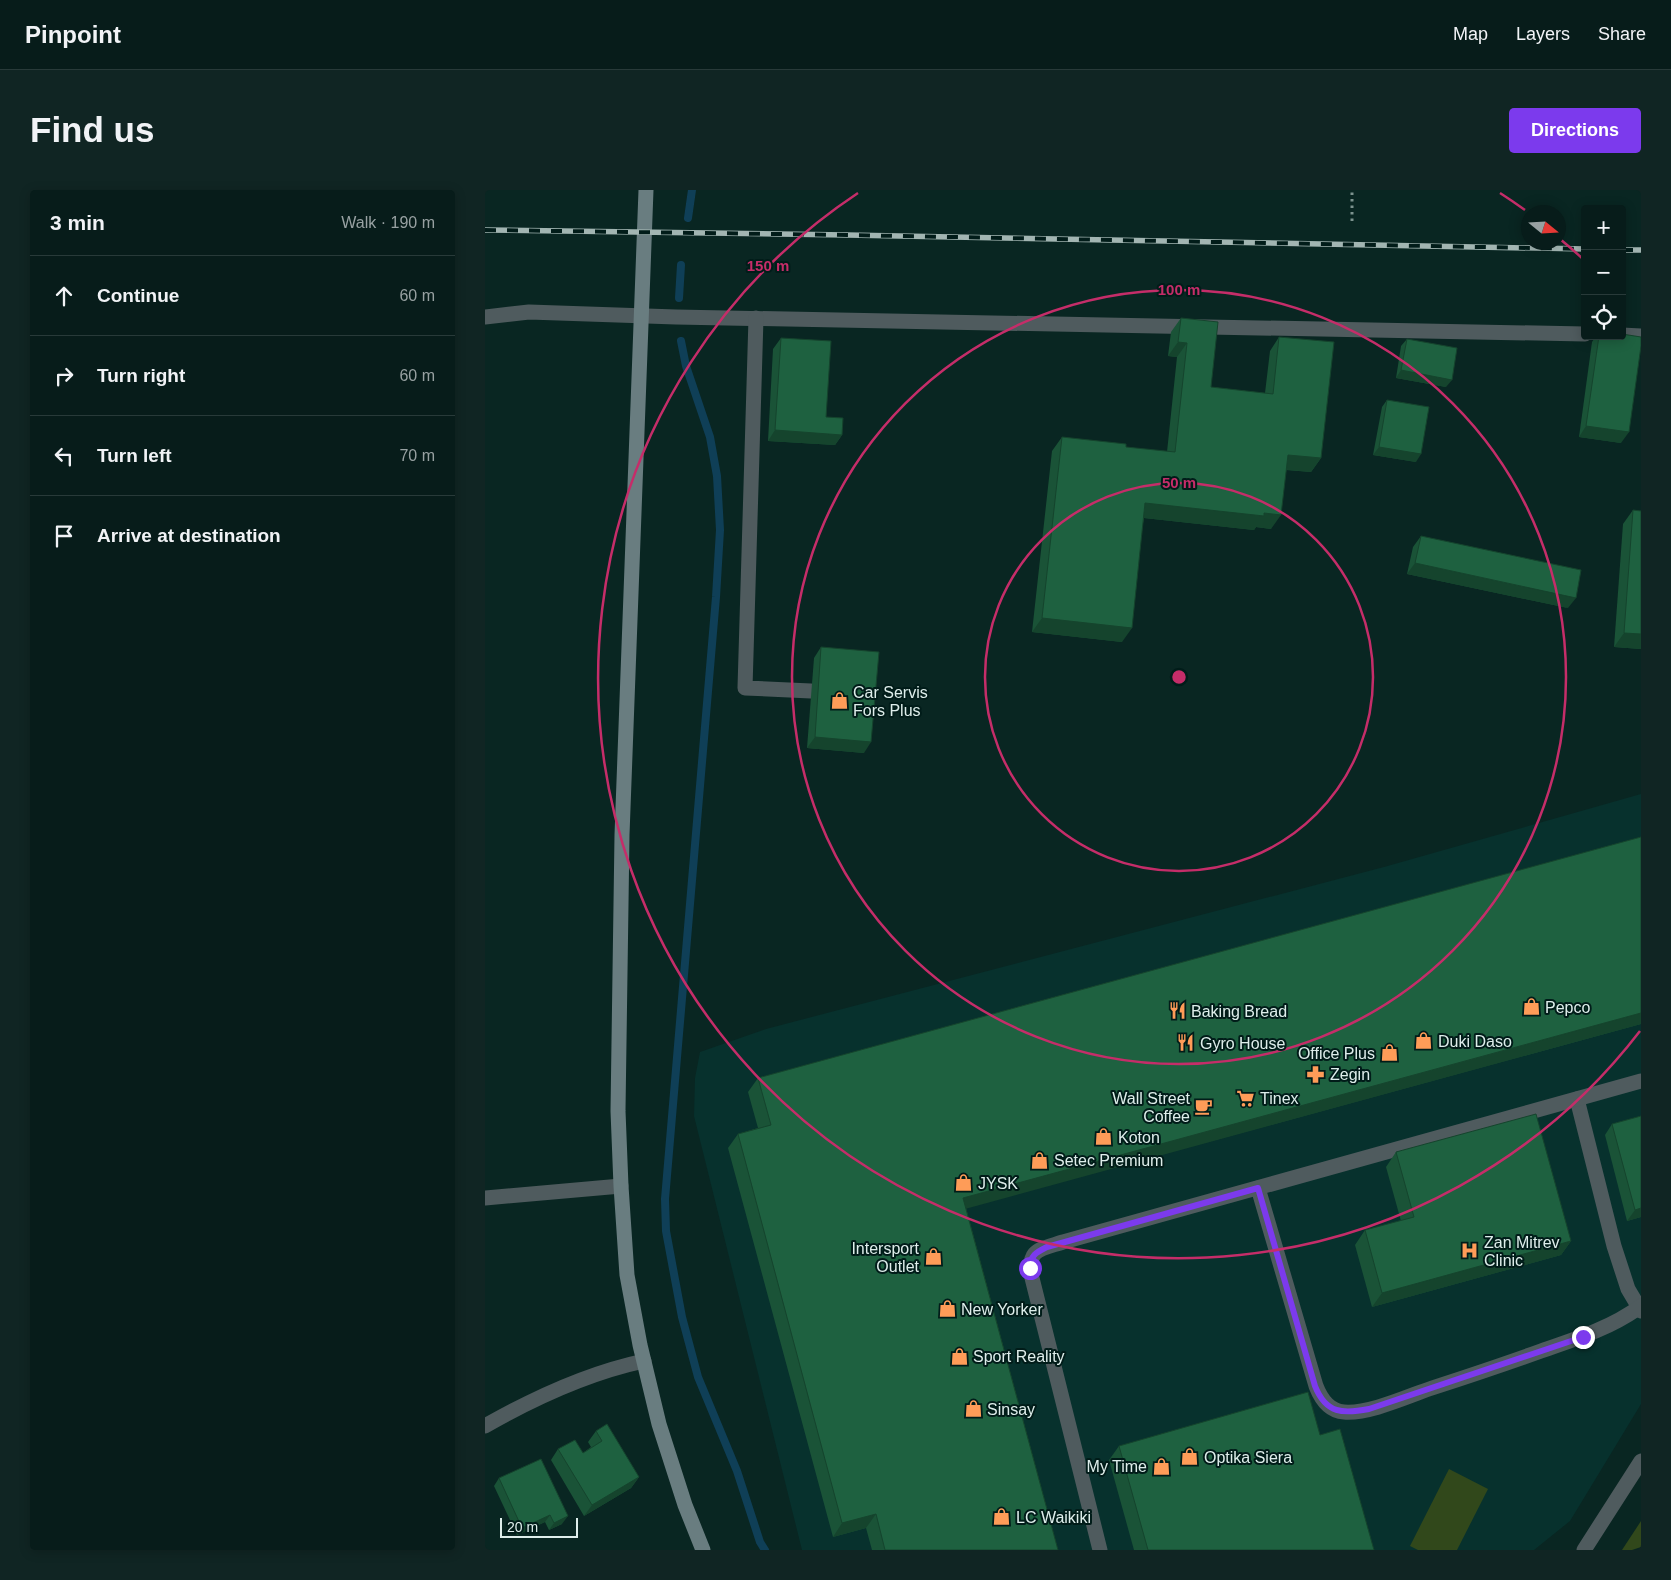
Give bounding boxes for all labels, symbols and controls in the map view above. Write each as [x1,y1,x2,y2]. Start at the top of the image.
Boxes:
text: Pinpoint [25,21,121,48]
text: Map [1453,24,1488,44]
text: Layers [1516,24,1570,44]
text: Share [1598,24,1646,44]
button: Directions [1509,108,1641,153]
text: Find us [30,110,154,149]
north arrow [1521,205,1566,250]
map controls [1581,205,1626,340]
button: + [1581,205,1626,250]
text: 3 min [50,211,105,234]
text: Walk · 190 m [341,214,435,231]
button: − [1581,250,1626,295]
text: 150 m [747,257,789,274]
text: 100 m [1158,281,1200,298]
icon: ahead [50,282,78,310]
text: Continue [97,285,179,306]
text: 60 m [399,287,435,304]
button: locate [1581,295,1626,340]
icon: right [50,362,78,390]
text: Turn right [97,365,185,386]
text: 60 m [399,367,435,384]
icon: left [50,442,78,470]
text: Turn left [97,445,172,466]
text: 70 m [399,447,435,464]
text: 50 m [1162,474,1196,491]
icon: arrive [50,522,78,550]
text: Arrive at destination [97,525,281,546]
centre of rings [1170,668,1188,686]
place label: Car Servis Fors Plus [853,684,928,719]
shop icon: Car Servis Fors Plus [829,691,849,711]
shop icon: Pepco [1521,997,1541,1017]
place label: Pepco [1545,999,1590,1016]
restaurant icon: Baking Bread [1167,1001,1187,1021]
place label: Baking Bread [1191,1003,1287,1020]
shop icon: Duki Daso [1414,1031,1434,1051]
restaurant icon: Gyro House [1176,1033,1196,1053]
place label: Duki Daso [1438,1033,1512,1050]
place label: Gyro House [1200,1035,1285,1052]
shop icon: Office Plus [1379,1043,1399,1063]
place label: Office Plus [1298,1045,1375,1062]
pharmacy icon: Zegin [1306,1064,1326,1084]
place label: Zegin [1330,1066,1370,1083]
supermarket icon: Tinex [1236,1088,1256,1108]
place label: Wall Street Coffee [1112,1090,1191,1125]
place label: Tinex [1260,1090,1299,1107]
cafe icon: Wall Street Coffee [1194,1097,1214,1117]
shop icon: Koton [1094,1127,1114,1147]
place label: Koton [1118,1129,1160,1146]
shop icon: Setec Premium [1030,1150,1050,1170]
place label: Setec Premium [1054,1152,1163,1169]
shop icon: JYSK [954,1173,974,1193]
place label: JYSK [978,1175,1018,1192]
place label: Zan Mitrev Clinic [1484,1234,1560,1269]
place label: Intersport Outlet [851,1240,920,1275]
hospital icon: Zan Mitrev Clinic [1460,1241,1480,1261]
shop icon: Intersport Outlet [923,1247,943,1267]
route start [1019,1257,1042,1280]
shop icon: New Yorker [937,1299,957,1319]
place label: New Yorker [961,1301,1043,1318]
route end [1572,1326,1595,1349]
shop icon: Sport Reality [949,1346,969,1366]
place label: Sport Reality [973,1348,1065,1365]
shop icon: Sinsay [963,1399,983,1419]
place label: Sinsay [987,1401,1035,1418]
shop icon: Optika Siera [1180,1447,1200,1467]
place label: Optika Siera [1204,1449,1292,1466]
shop icon: My Time [1151,1456,1171,1476]
place label: My Time [1087,1458,1147,1475]
shop icon: LC Waikiki [992,1507,1012,1527]
place label: LC Waikiki [1016,1509,1091,1526]
scale bar [500,1515,577,1538]
text: 20 m [507,1519,538,1535]

